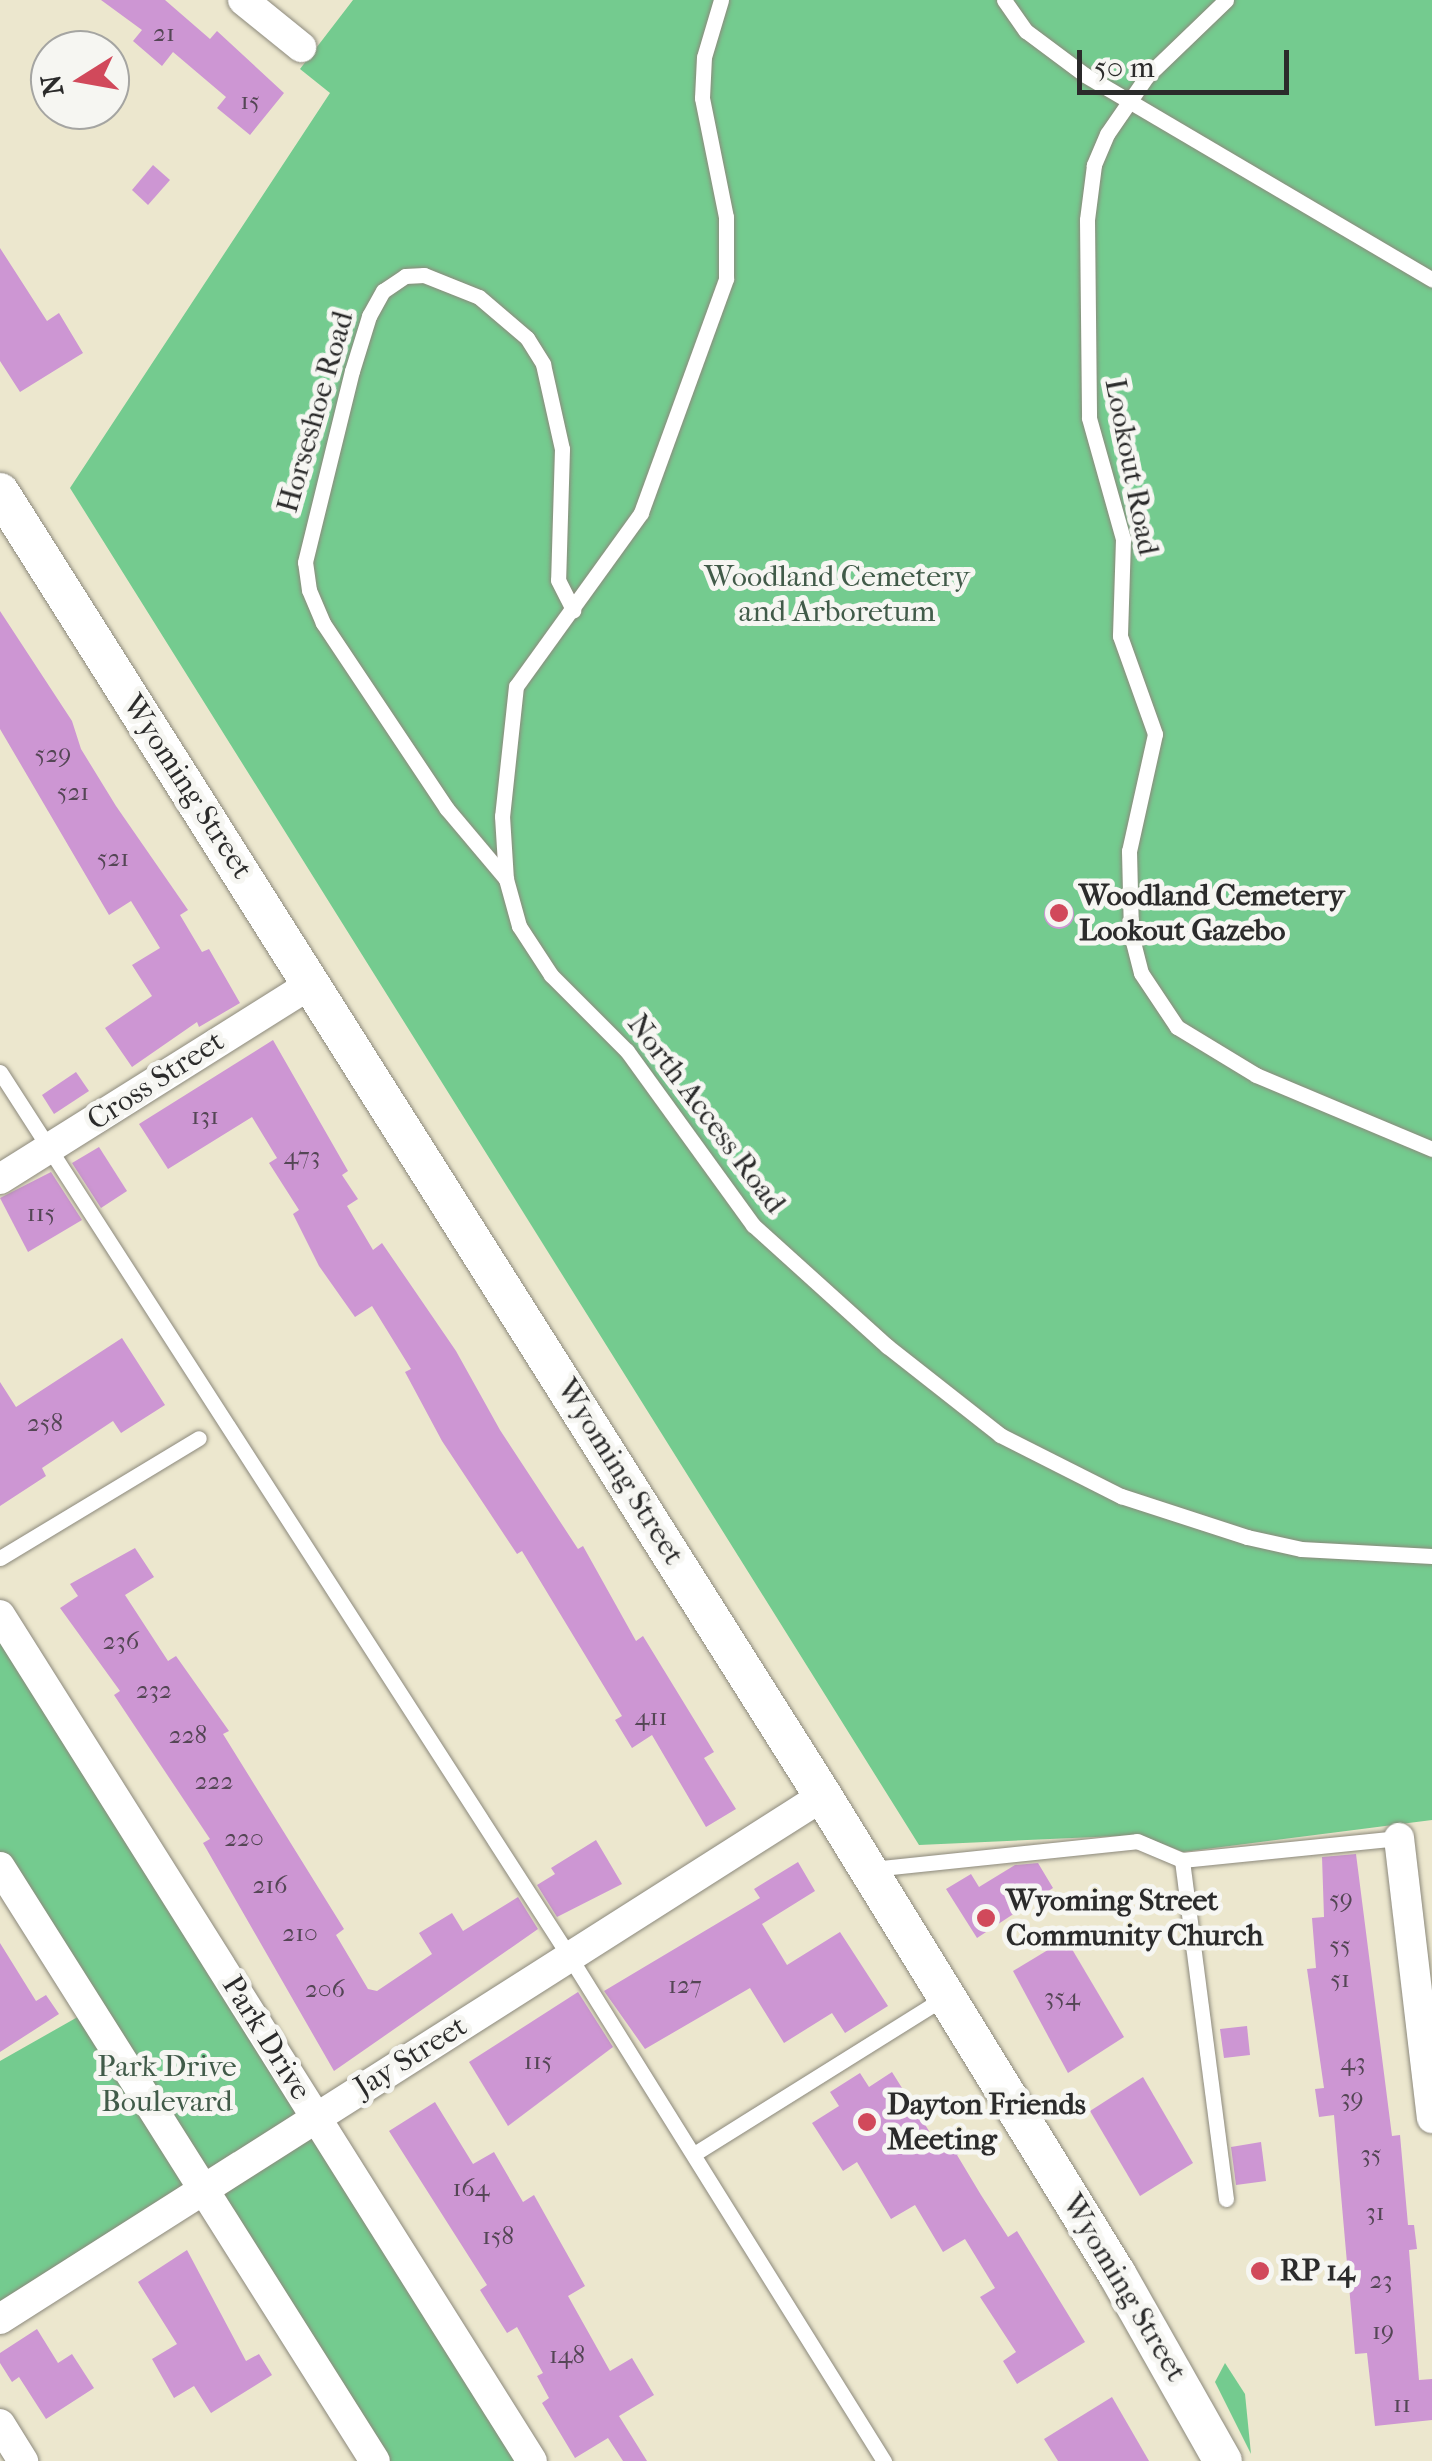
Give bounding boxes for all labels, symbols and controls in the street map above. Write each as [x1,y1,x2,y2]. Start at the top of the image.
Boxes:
house number: 21 [153,18,175,48]
north arrow [30,30,130,130]
scale bar [1082,30,1294,92]
text: 50 m [1094,50,1155,85]
text: N [34,72,70,99]
house number: 15 [240,86,260,116]
street label: Horseshoe Road [270,307,362,517]
street label: Lookout Road [1096,376,1166,558]
park label: Woodland Cemetery and Arboretum [704,559,970,630]
street label: Wyoming Street [114,688,260,886]
house number: 529 [35,739,71,769]
house number: 521 [57,777,89,807]
house number: 521 [97,843,129,873]
place label: Woodland Cemetery Lookout Gazebo [1079,878,1344,948]
marker: Woodland Cemetery Lookout Gazebo [1048,902,1070,924]
street label: North Access Road [619,1007,793,1221]
street label: Cross Street [81,1024,231,1138]
house number: 131 [191,1101,219,1131]
house number: 473 [284,1141,320,1171]
house number: 115 [27,1198,55,1228]
street label: Wyoming Street [549,1373,691,1571]
house number: 258 [27,1408,63,1438]
house number: 236 [103,1626,139,1656]
house number: 232 [136,1675,172,1705]
house number: 411 [635,1702,667,1732]
house number: 228 [169,1720,207,1750]
house number: 222 [195,1766,233,1796]
house number: 220 [224,1823,264,1853]
house number: 216 [252,1870,288,1900]
place label: Wyoming Street Community Church [1006,1883,1263,1954]
house number: 59 [1329,1884,1353,1914]
marker: Wyoming Street Community Church [975,1907,997,1929]
house number: 210 [282,1918,318,1948]
house number: 55 [1329,1930,1351,1960]
house number: 51 [1330,1964,1350,1994]
street label: Park Drive [214,1969,318,2107]
house number: 127 [668,1970,702,2000]
house number: 206 [305,1974,345,2004]
house number: 354 [1044,1982,1080,2012]
street label: Jay Street [348,2008,474,2106]
house number: 115 [524,2046,552,2076]
house number: 43 [1340,2047,1366,2077]
park label: Park Drive Boulevard [97,2049,237,2120]
house number: 39 [1340,2083,1364,2113]
place label: Dayton Friends Meeting [887,2087,1086,2158]
marker: Dayton Friends Meeting [856,2111,878,2133]
house number: 35 [1360,2139,1382,2169]
house number: 164 [452,2173,490,2203]
street label: Wyoming Street [1054,2188,1194,2388]
house number: 31 [1365,2197,1385,2227]
house number: 158 [482,2221,514,2251]
place label: RP 14 [1280,2253,1355,2289]
marker: RP 14 [1249,2260,1271,2282]
house number: 23 [1369,2265,1393,2295]
house number: 19 [1372,2316,1394,2346]
house number: 148 [549,2340,585,2370]
house number: 11 [1393,2389,1411,2419]

